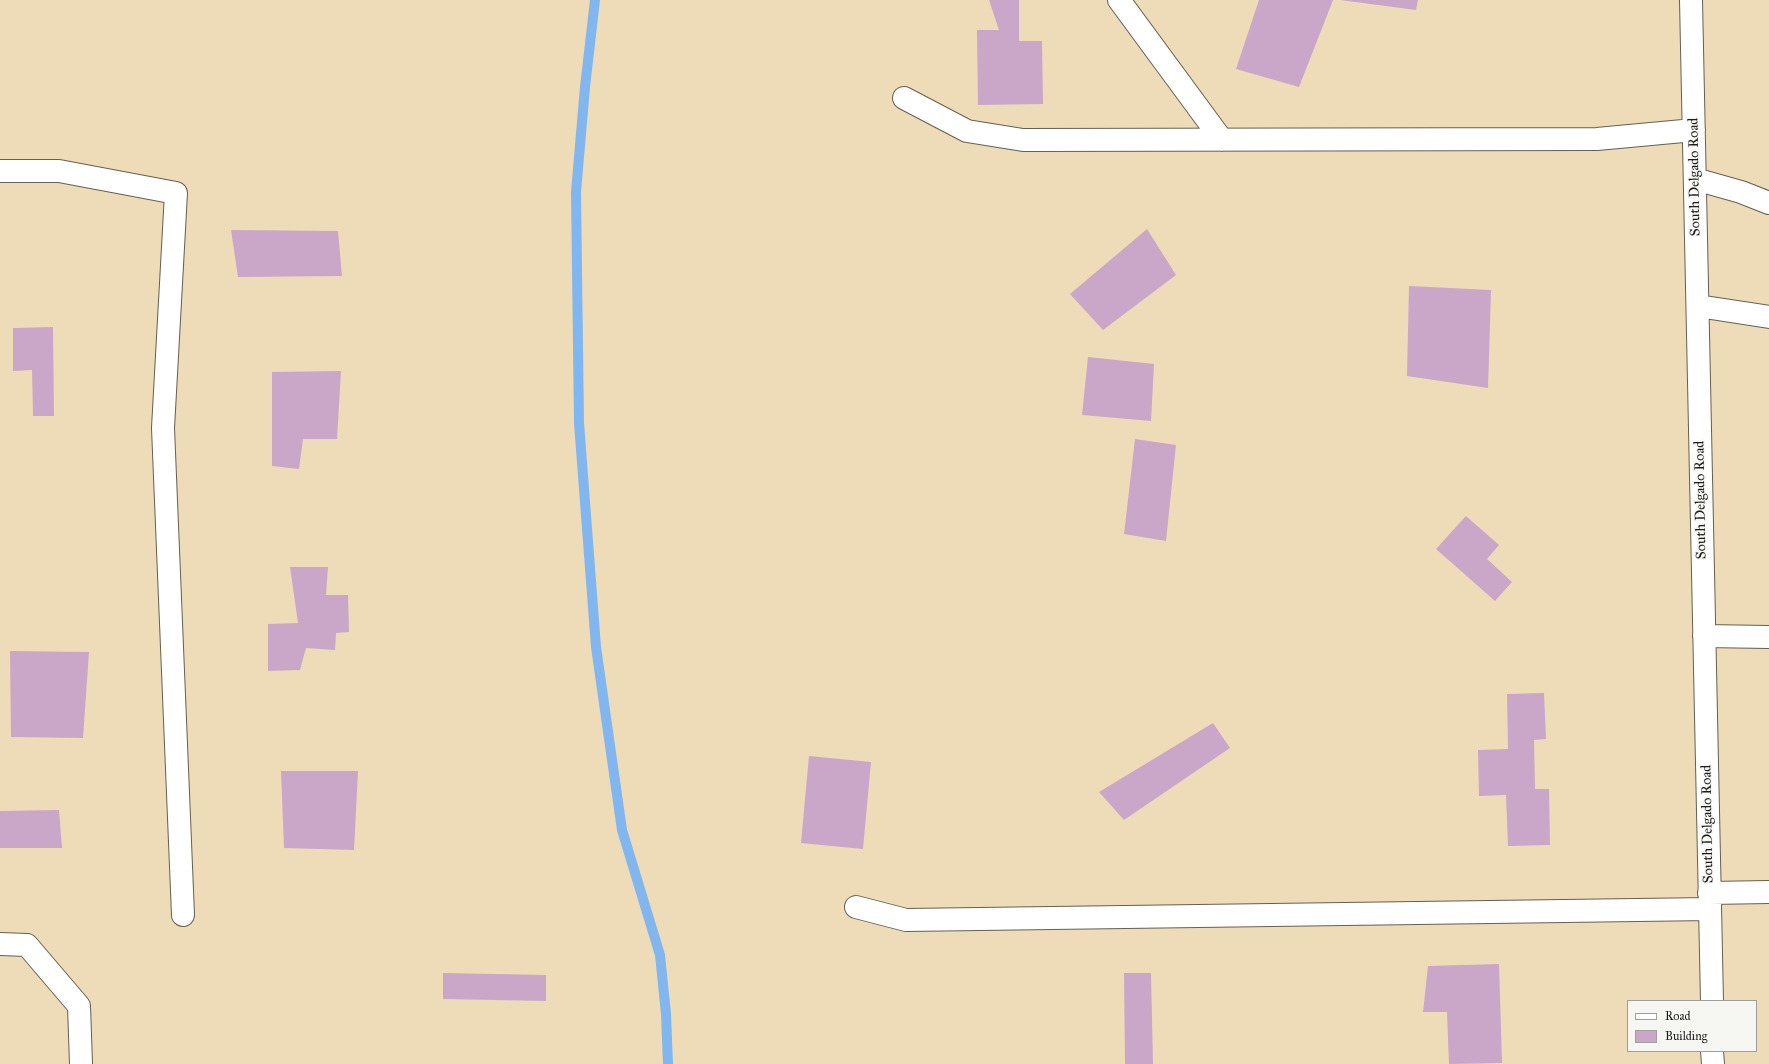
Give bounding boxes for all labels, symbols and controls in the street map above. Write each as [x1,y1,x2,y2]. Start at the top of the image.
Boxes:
street label: South Delgado Road [1686,118,1704,236]
street label: South Delgado Road [1692,441,1710,559]
street label: South Delgado Road [1699,765,1717,883]
legend [1627,1000,1757,1052]
text: Road [1665,1009,1691,1023]
text: Building [1665,1029,1707,1043]

